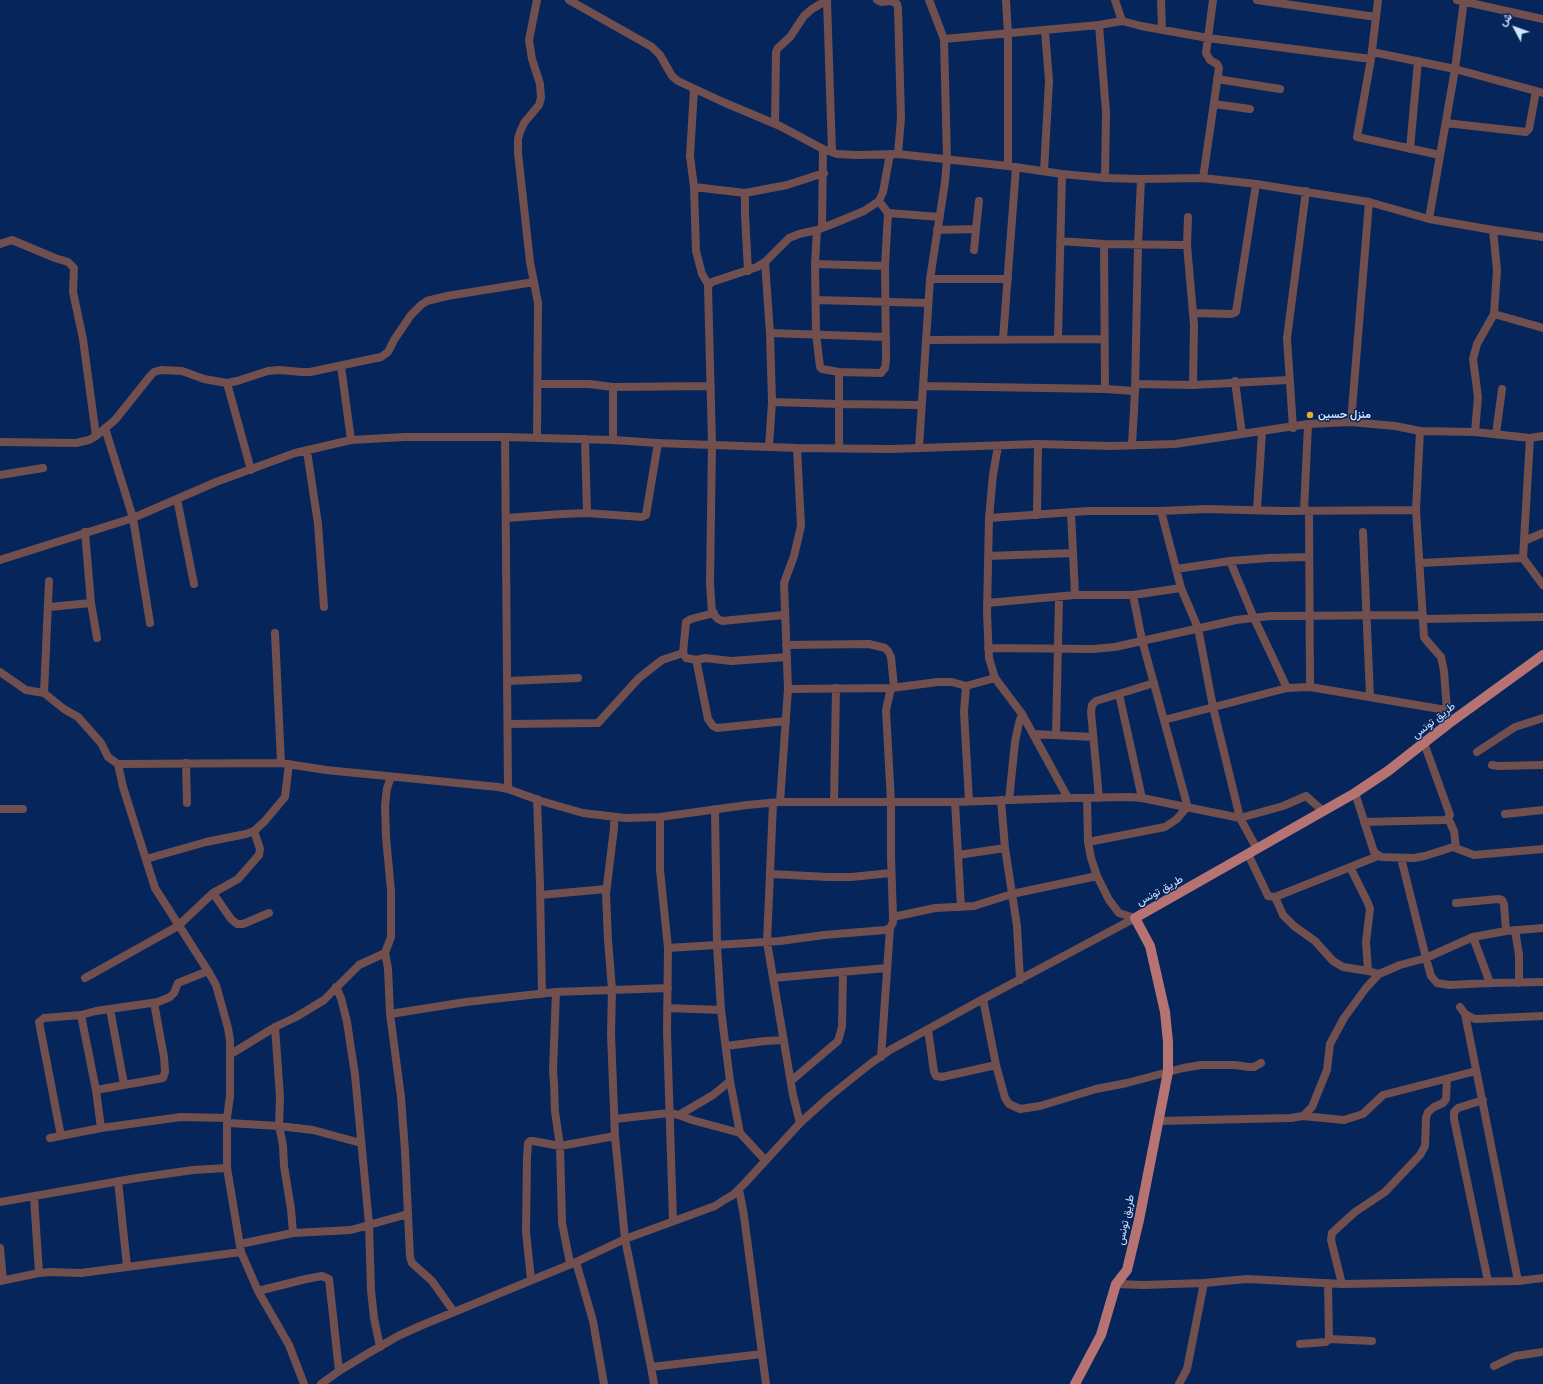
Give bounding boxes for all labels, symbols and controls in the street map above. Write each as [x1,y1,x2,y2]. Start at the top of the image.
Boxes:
north arrow [1495,8,1535,48]
text: ش [1496,11,1515,29]
place label: منزل حسين [1318,408,1371,422]
marker: منزل حسين [1305,410,1315,420]
street label: طريق تونس [1410,700,1458,742]
street label: طريق تونس [1134,873,1186,909]
street label: طريق تونس [1114,1194,1138,1246]

